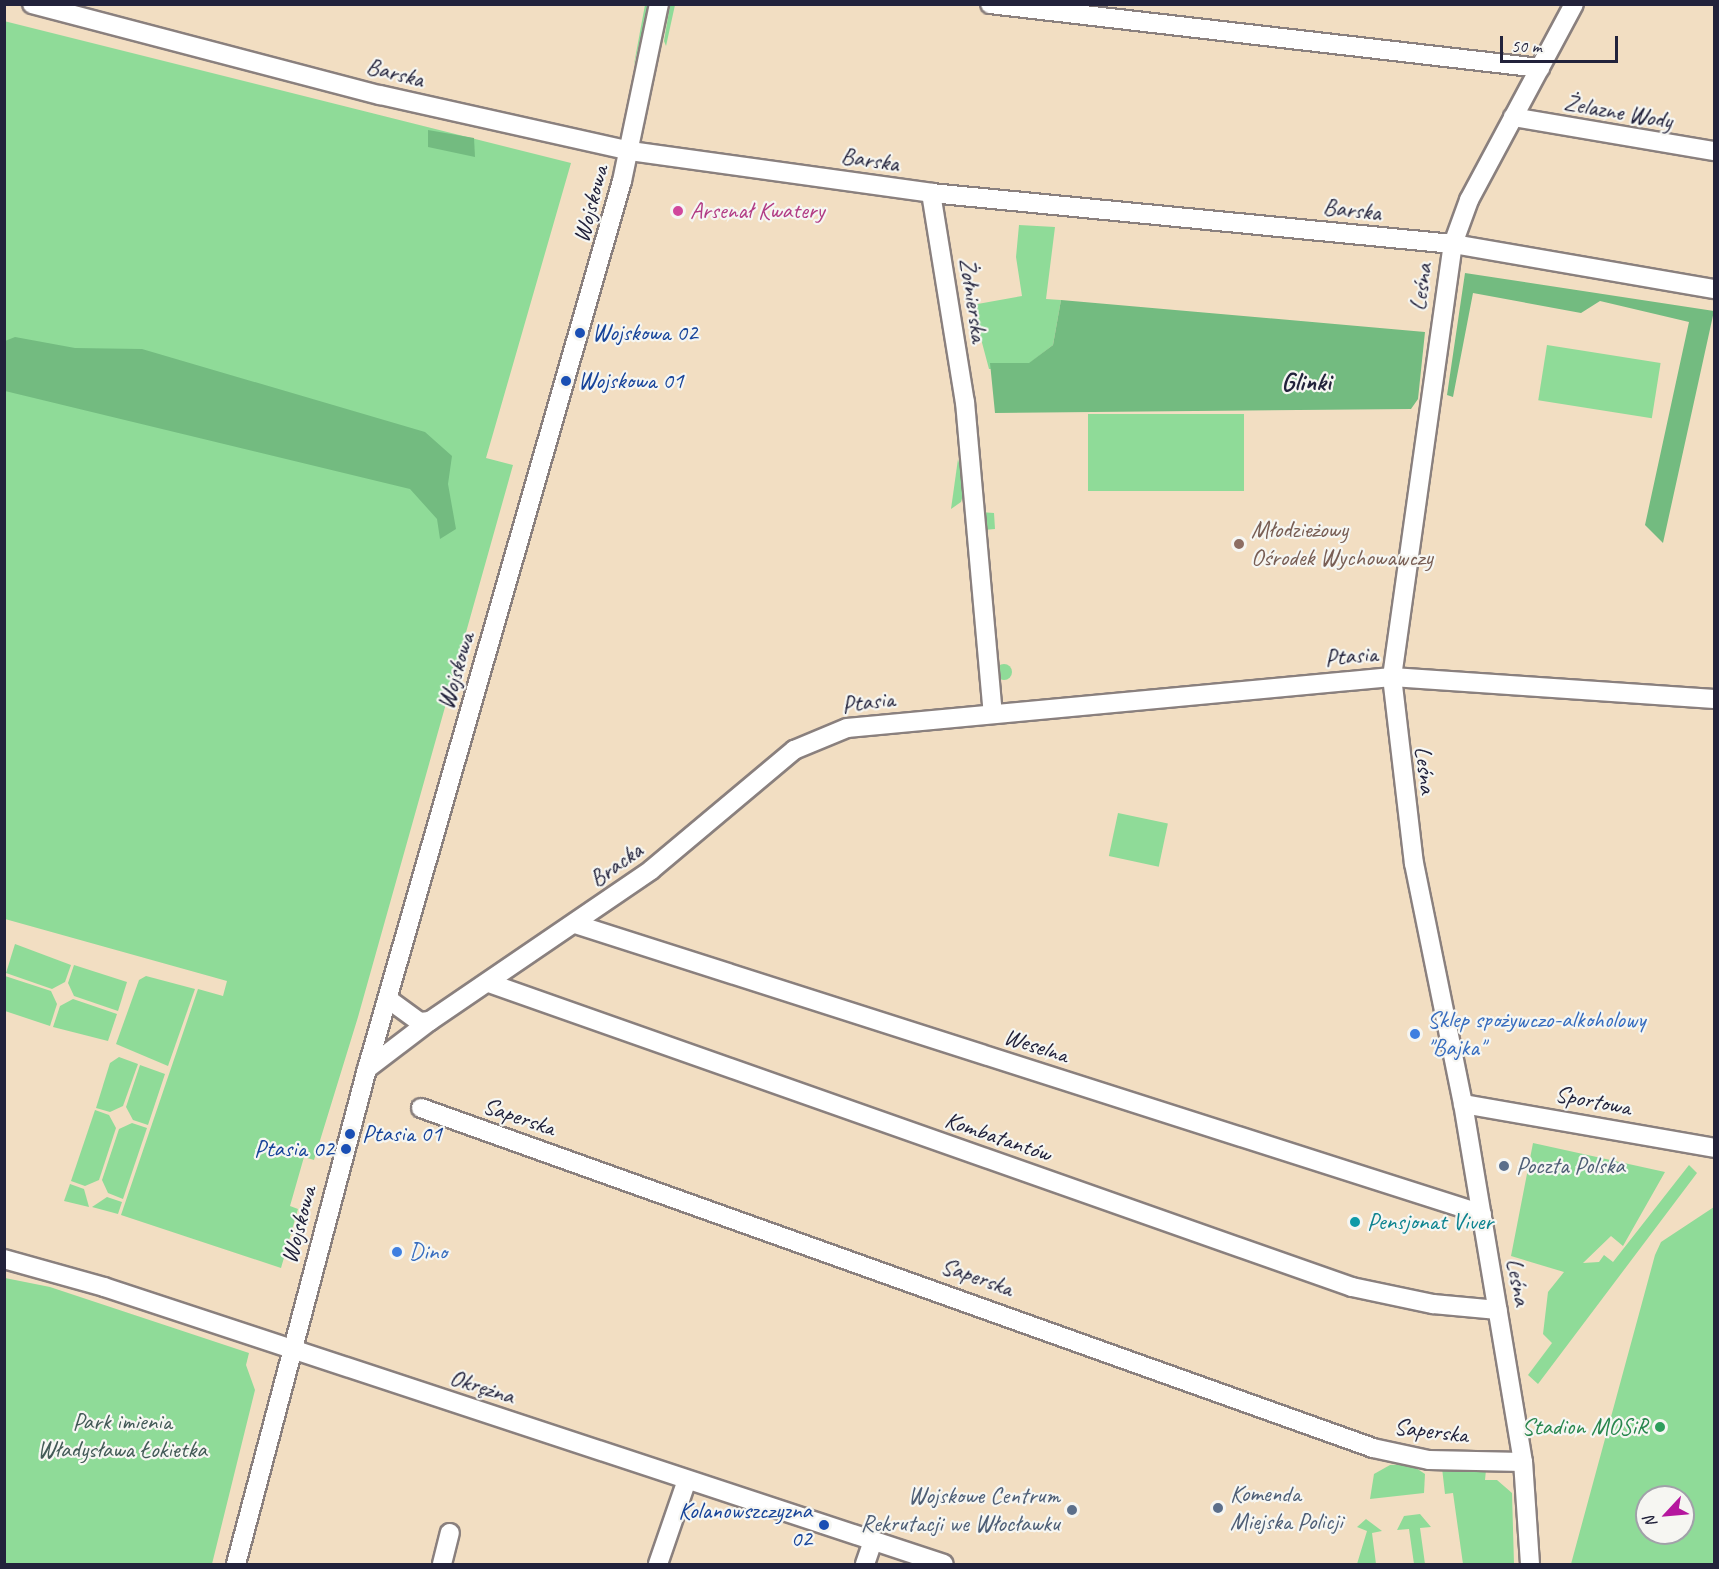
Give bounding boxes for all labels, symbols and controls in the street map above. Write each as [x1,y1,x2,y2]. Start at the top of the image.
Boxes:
scale bar [1503,24,1622,62]
text: 50 m [1511,35,1542,57]
street label: Barska [363,52,427,94]
street label: Żelazne Wody [1562,88,1674,136]
street label: Barska [839,142,901,178]
street label: Wojskowa [567,163,615,245]
street label: Barska [1322,193,1382,227]
place label: Arsenał Kwatery [690,197,825,225]
marker: Arsenał Kwatery [671,204,685,218]
street label: Żołnierska [952,256,994,344]
street label: Leśna [1403,261,1439,313]
place label: Wojskowa 02 [592,319,698,347]
marker: Wojskowa 02 [573,326,587,340]
district label: Glinki [1281,366,1331,398]
place label: Wojskowa 01 [578,367,684,395]
marker: Wojskowa 01 [559,374,573,388]
place label: Młodzieżowy Ośrodek Wychowawczy [1251,516,1433,572]
marker: Młodzieżowy Ośrodek Wychowawczy [1232,537,1246,551]
street label: Wojskowa [431,629,481,713]
street label: Ptasia [1324,639,1378,673]
street label: Ptasia [840,685,896,719]
street label: Leśna [1408,745,1442,795]
street label: Bracka [584,836,648,894]
place label: Sklep spożywczo-alkoholowy "Bajka" [1427,1006,1645,1062]
street label: Weselna [1000,1022,1072,1070]
marker: Sklep spożywczo-alkoholowy "Bajka" [1408,1027,1422,1041]
street label: Sportowa [1553,1080,1633,1122]
street label: Saperska [479,1091,559,1143]
street label: Kombatantów [941,1105,1055,1169]
place label: Ptasia 01 [362,1120,442,1148]
marker: Ptasia 01 [343,1127,357,1141]
place label: Ptasia 02 [254,1135,334,1163]
marker: Ptasia 02 [339,1142,353,1156]
place label: Poczta Polska [1516,1152,1624,1180]
marker: Poczta Polska [1497,1159,1511,1173]
street label: Wojskowa [275,1184,323,1266]
place label: Pensjonat Viver [1367,1208,1493,1236]
marker: Pensjonat Viver [1348,1215,1362,1229]
place label: Dino [409,1238,447,1266]
marker: Dino [390,1245,404,1259]
street label: Saperska [937,1251,1017,1303]
street label: Leśna [1500,1256,1536,1308]
street label: Okrężna [446,1363,518,1411]
park label: Park imienia Władysława Łokietka [37,1408,207,1464]
street label: Saperska [1392,1412,1470,1450]
place label: Stadion MOSiR [1521,1413,1648,1441]
marker: Stadion MOSiR [1653,1420,1667,1434]
place label: Komenda Miejska Policji [1230,1480,1343,1536]
place label: Wojskowe Centrum Rekrutacji we Włocławku [860,1482,1060,1538]
north arrow [1635,1485,1695,1545]
place label: Kolanowszczyzna 02 [678,1497,812,1553]
marker: Komenda Miejska Policji [1211,1501,1225,1515]
marker: Wojskowe Centrum Rekrutacji we Włocławku [1065,1503,1079,1517]
text: N [1639,1513,1662,1531]
marker: Kolanowszczyzna 02 [817,1518,831,1532]

